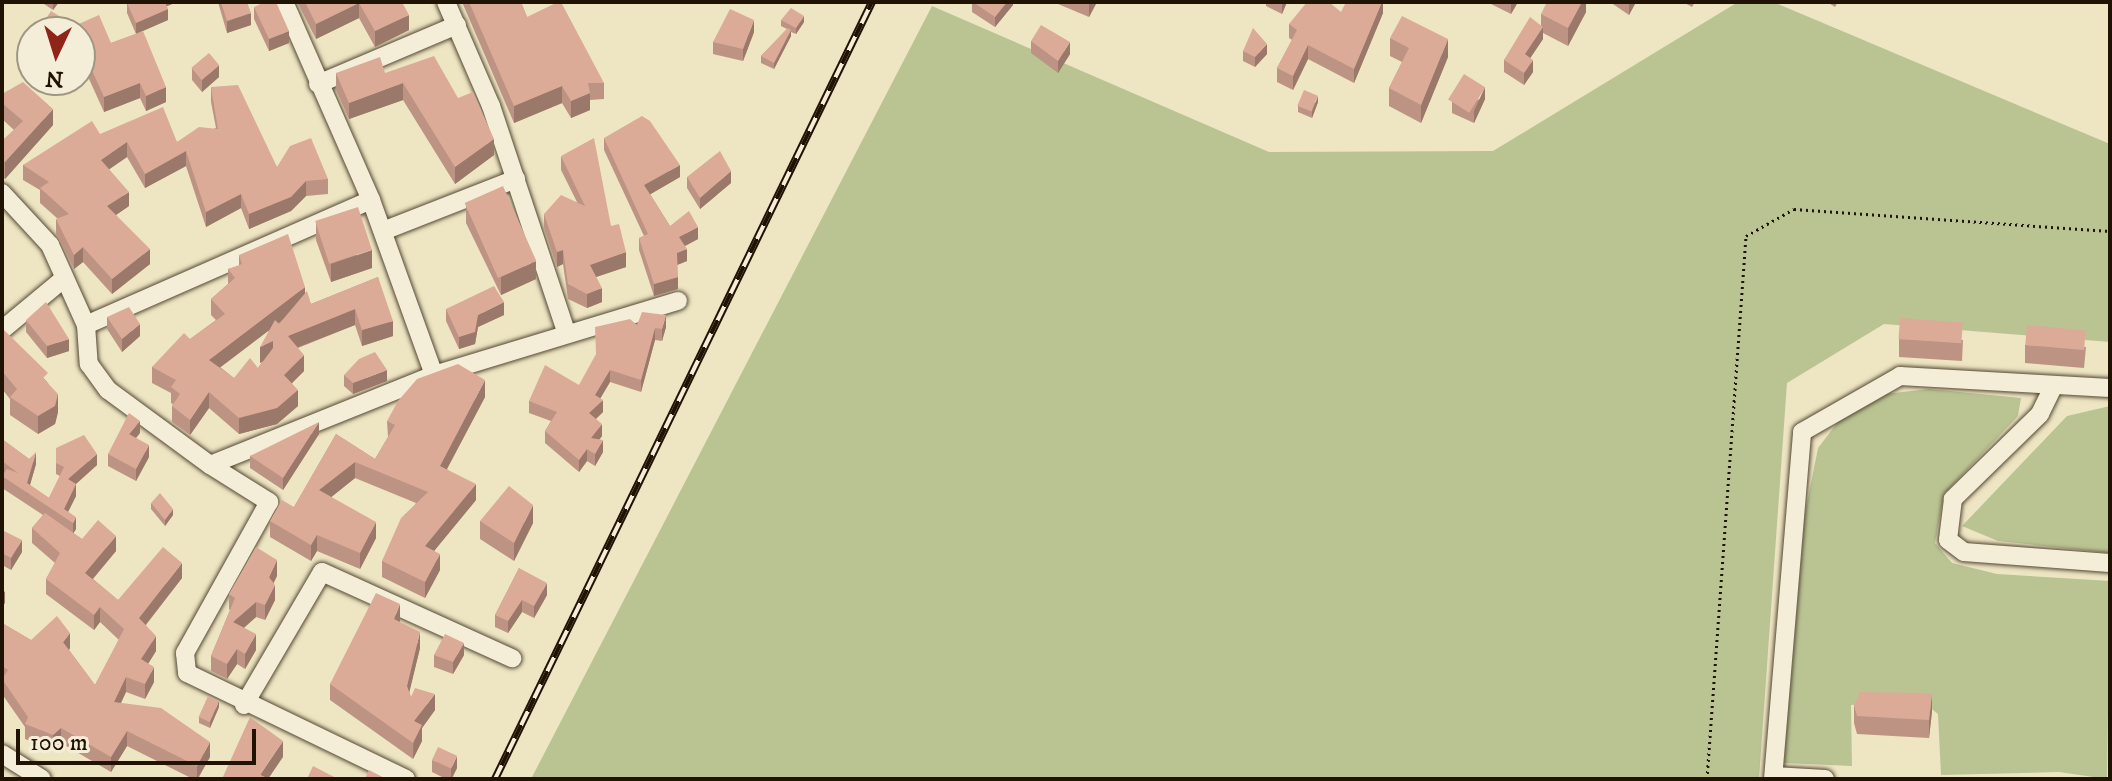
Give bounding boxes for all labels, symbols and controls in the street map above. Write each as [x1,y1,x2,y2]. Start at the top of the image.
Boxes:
north arrow [16,16,96,96]
text: N [44,64,64,93]
scale bar [20,713,260,763]
text: 100 m [30,728,88,758]

